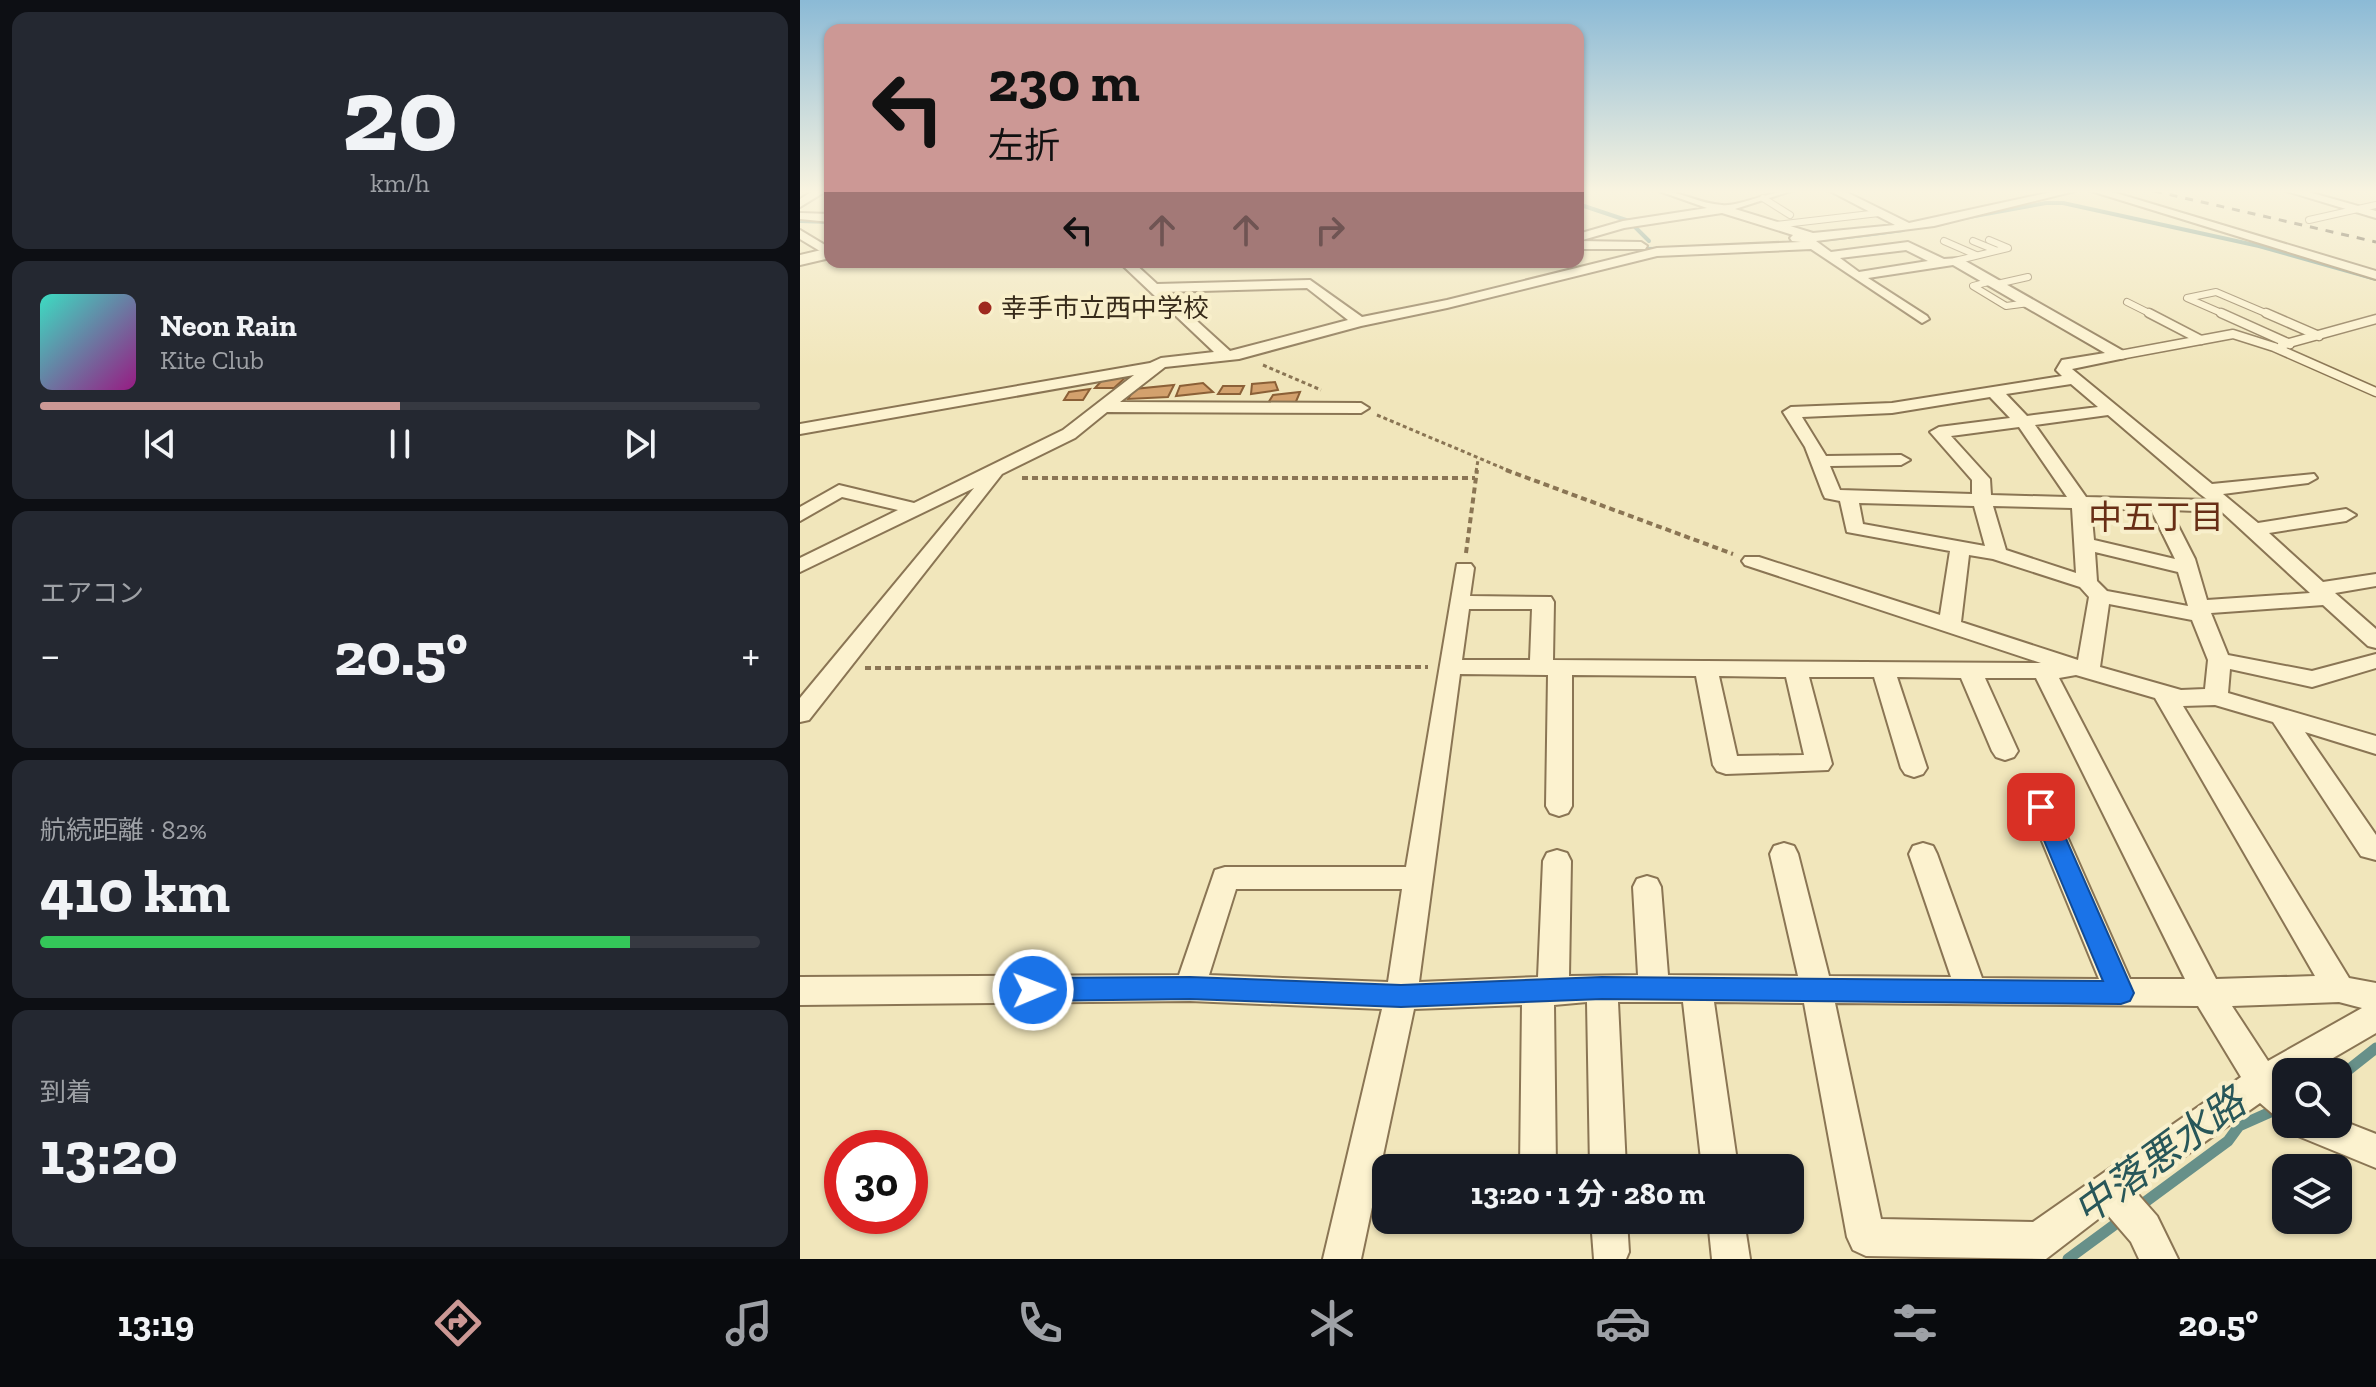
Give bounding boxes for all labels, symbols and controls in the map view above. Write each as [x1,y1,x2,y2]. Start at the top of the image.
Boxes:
text: 230 m [988,48,1140,115]
text: 20 [342,52,458,177]
icon: left [856,56,960,160]
text: 左折 [988,124,1060,167]
text: km/h [370,167,430,199]
icon: left [1056,208,1100,252]
icon: ahead [1140,208,1184,252]
icon: ahead [1224,208,1268,252]
icon: right [1308,208,1352,252]
place label: 幸手市立西中学校 [1001,292,1209,324]
marker: 幸手市立西中学校 [976,299,994,317]
text: Neon Rain [160,308,297,344]
text: Kite Club [160,344,264,376]
icon: previous [138,422,182,466]
icon: pause [378,422,422,466]
icon: next [618,422,662,466]
district label: 中五丁目 [2088,497,2224,538]
text: エアコン [40,577,144,609]
text: 20.5° [334,618,468,690]
text: − [40,628,61,681]
text: + [741,628,760,681]
pin [2007,773,2075,841]
icon: arrive [2019,785,2063,829]
text: 航続距離 · 82% [40,814,207,846]
text: 410 km [40,855,230,927]
position arrow [991,948,1075,1032]
map controls [2272,1058,2352,1234]
button: search [2272,1058,2352,1138]
text: 到着 [40,1076,92,1108]
water label: 中落悪水路 [2064,1076,2256,1234]
text: 13:20 [40,1117,178,1189]
speed limit sign: 30 [824,1130,928,1234]
button: layers [2272,1154,2352,1234]
text: 13:20 · 1 分 · 280 m [1471,1176,1705,1212]
icon: directions [430,1295,486,1351]
icon: music [721,1295,777,1351]
icon: phone [1012,1295,1068,1351]
icon: climate [1304,1295,1360,1351]
icon: car [1595,1295,1651,1351]
icon: filters [1887,1295,1943,1351]
text: 13:19 [118,1302,194,1345]
text: 20.5° [2178,1302,2258,1345]

